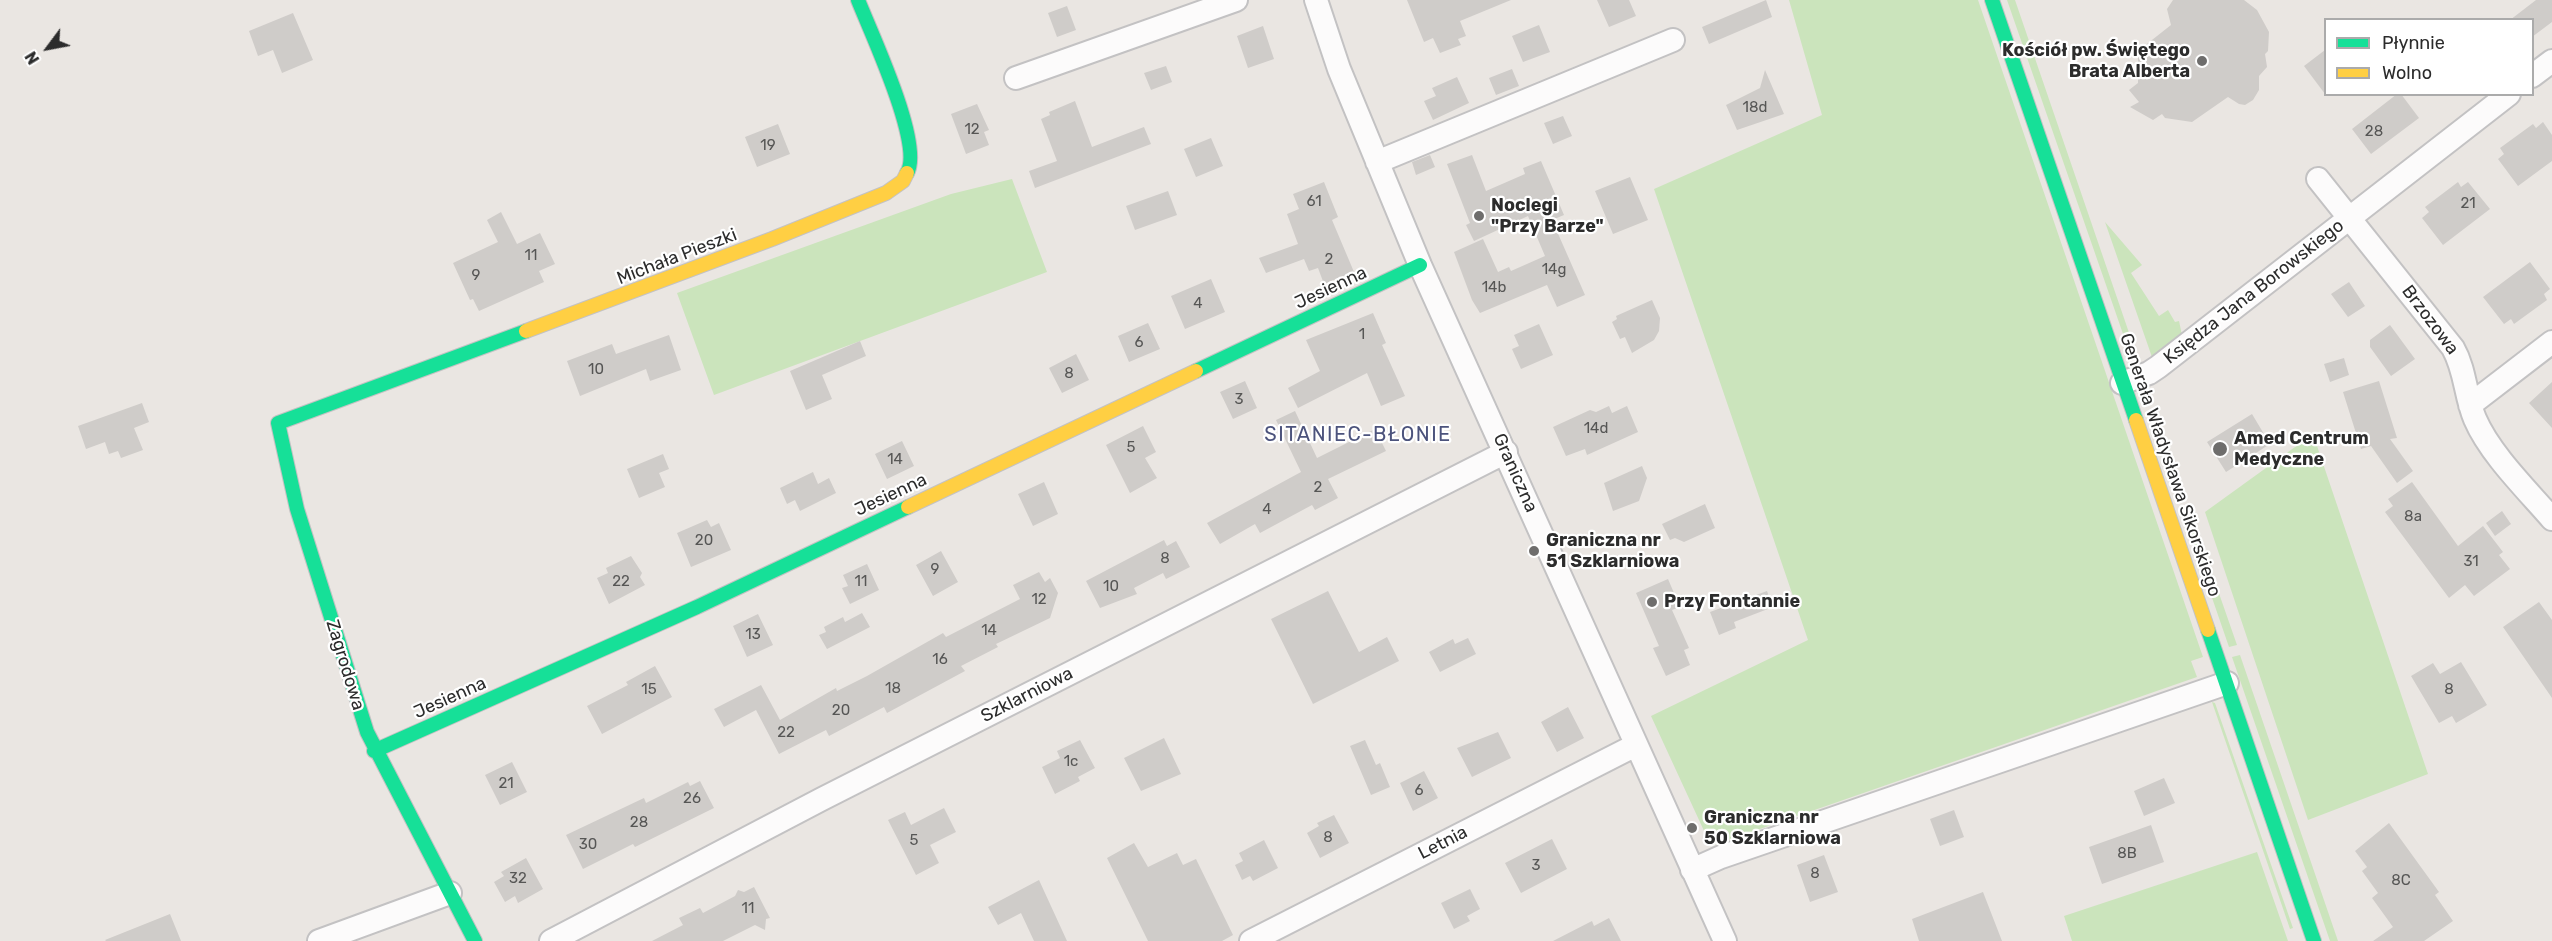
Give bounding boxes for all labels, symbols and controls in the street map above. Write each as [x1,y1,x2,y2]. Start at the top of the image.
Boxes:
north arrow [18,18,78,78]
legend [2324,18,2534,96]
text: Płynnie [2382,32,2445,54]
place label: Kościół pw. Świętego Brata Alberta [2002,40,2190,82]
text: N [21,48,43,68]
marker: Kościół pw. Świętego Brata Alberta [2195,54,2209,68]
text: Wolno [2382,62,2432,84]
house number: 18d [1743,99,1767,117]
house number: 12 [964,121,980,139]
house number: 28 [2365,123,2383,141]
house number: 19 [760,137,776,155]
house number: 61 [1306,193,1322,211]
place label: Noclegi "Przy Barze" [1491,195,1604,238]
house number: 21 [2460,195,2476,213]
marker: Noclegi "Przy Barze" [1472,209,1486,223]
street label: Księdza Jana Borowskiego [2160,215,2348,369]
street label: Michała Pieszki [614,224,740,290]
house number: 11 [525,247,537,265]
house number: 2 [1325,251,1333,269]
house number: 14g [1542,261,1566,279]
street label: Jesienna [1292,262,1370,314]
house number: 9 [472,267,480,285]
house number: 14b [1482,279,1506,297]
street label: Brzozowa [2397,281,2463,359]
house number: 4 [1193,295,1203,313]
house number: 1 [1359,326,1365,344]
street label: Generała Władysława Sikorskiego [2115,330,2225,600]
house number: 6 [1134,334,1144,352]
house number: 10 [588,361,604,379]
house number: 8 [1064,365,1074,383]
house number: 3 [1234,391,1244,409]
house number: 14d [1584,420,1608,438]
district label: SITANIEC-BŁONIE [1264,423,1452,447]
place label: Amed Centrum Medyczne [2234,428,2369,470]
street label: Graniczna [1488,430,1542,516]
house number: 5 [1127,439,1135,457]
marker: Amed Centrum Medyczne [2211,440,2229,458]
house number: 14 [887,451,903,469]
street label: Jesienna [852,469,930,521]
house number: 2 [1314,479,1322,497]
house number: 4 [1262,501,1272,519]
house number: 8a [2404,508,2422,526]
place label: Graniczna nr 51 Szklarniowa [1546,530,1679,572]
house number: 20 [695,532,713,550]
marker: Graniczna nr 51 Szklarniowa [1527,544,1541,558]
house number: 8 [1160,550,1170,568]
house number: 31 [2463,553,2479,571]
house number: 9 [931,561,939,579]
house number: 22 [612,573,630,591]
house number: 11 [855,573,867,591]
house number: 10 [1103,578,1119,596]
house number: 12 [1031,591,1047,609]
place label: Przy Fontannie [1664,591,1800,613]
marker: Przy Fontannie [1645,595,1659,609]
street label: Zagrodowa [321,617,369,713]
house number: 14 [981,622,997,640]
house number: 13 [745,626,761,644]
house number: 16 [932,651,948,669]
street label: Szklarniowa [977,663,1077,727]
street label: Jesienna [410,673,490,723]
house number: 18 [885,680,901,698]
house number: 15 [641,681,657,699]
house number: 8 [2444,681,2454,699]
house number: 20 [832,702,850,720]
house number: 22 [777,724,795,742]
house number: 1c [1064,753,1078,771]
house number: 21 [498,775,514,793]
house number: 6 [1414,782,1424,800]
house number: 26 [683,790,701,808]
place label: Graniczna nr 50 Szklarniowa [1704,807,1841,850]
house number: 28 [630,814,648,832]
marker: Graniczna nr 50 Szklarniowa [1685,821,1699,835]
street label: Letnia [1415,822,1471,864]
house number: 8 [1323,829,1333,847]
house number: 5 [910,832,918,850]
house number: 30 [579,836,597,854]
house number: 8B [2117,845,2137,863]
house number: 3 [1531,857,1541,875]
house number: 8 [1810,865,1820,883]
house number: 32 [509,870,527,888]
house number: 8C [2391,872,2411,890]
house number: 11 [742,900,754,918]

